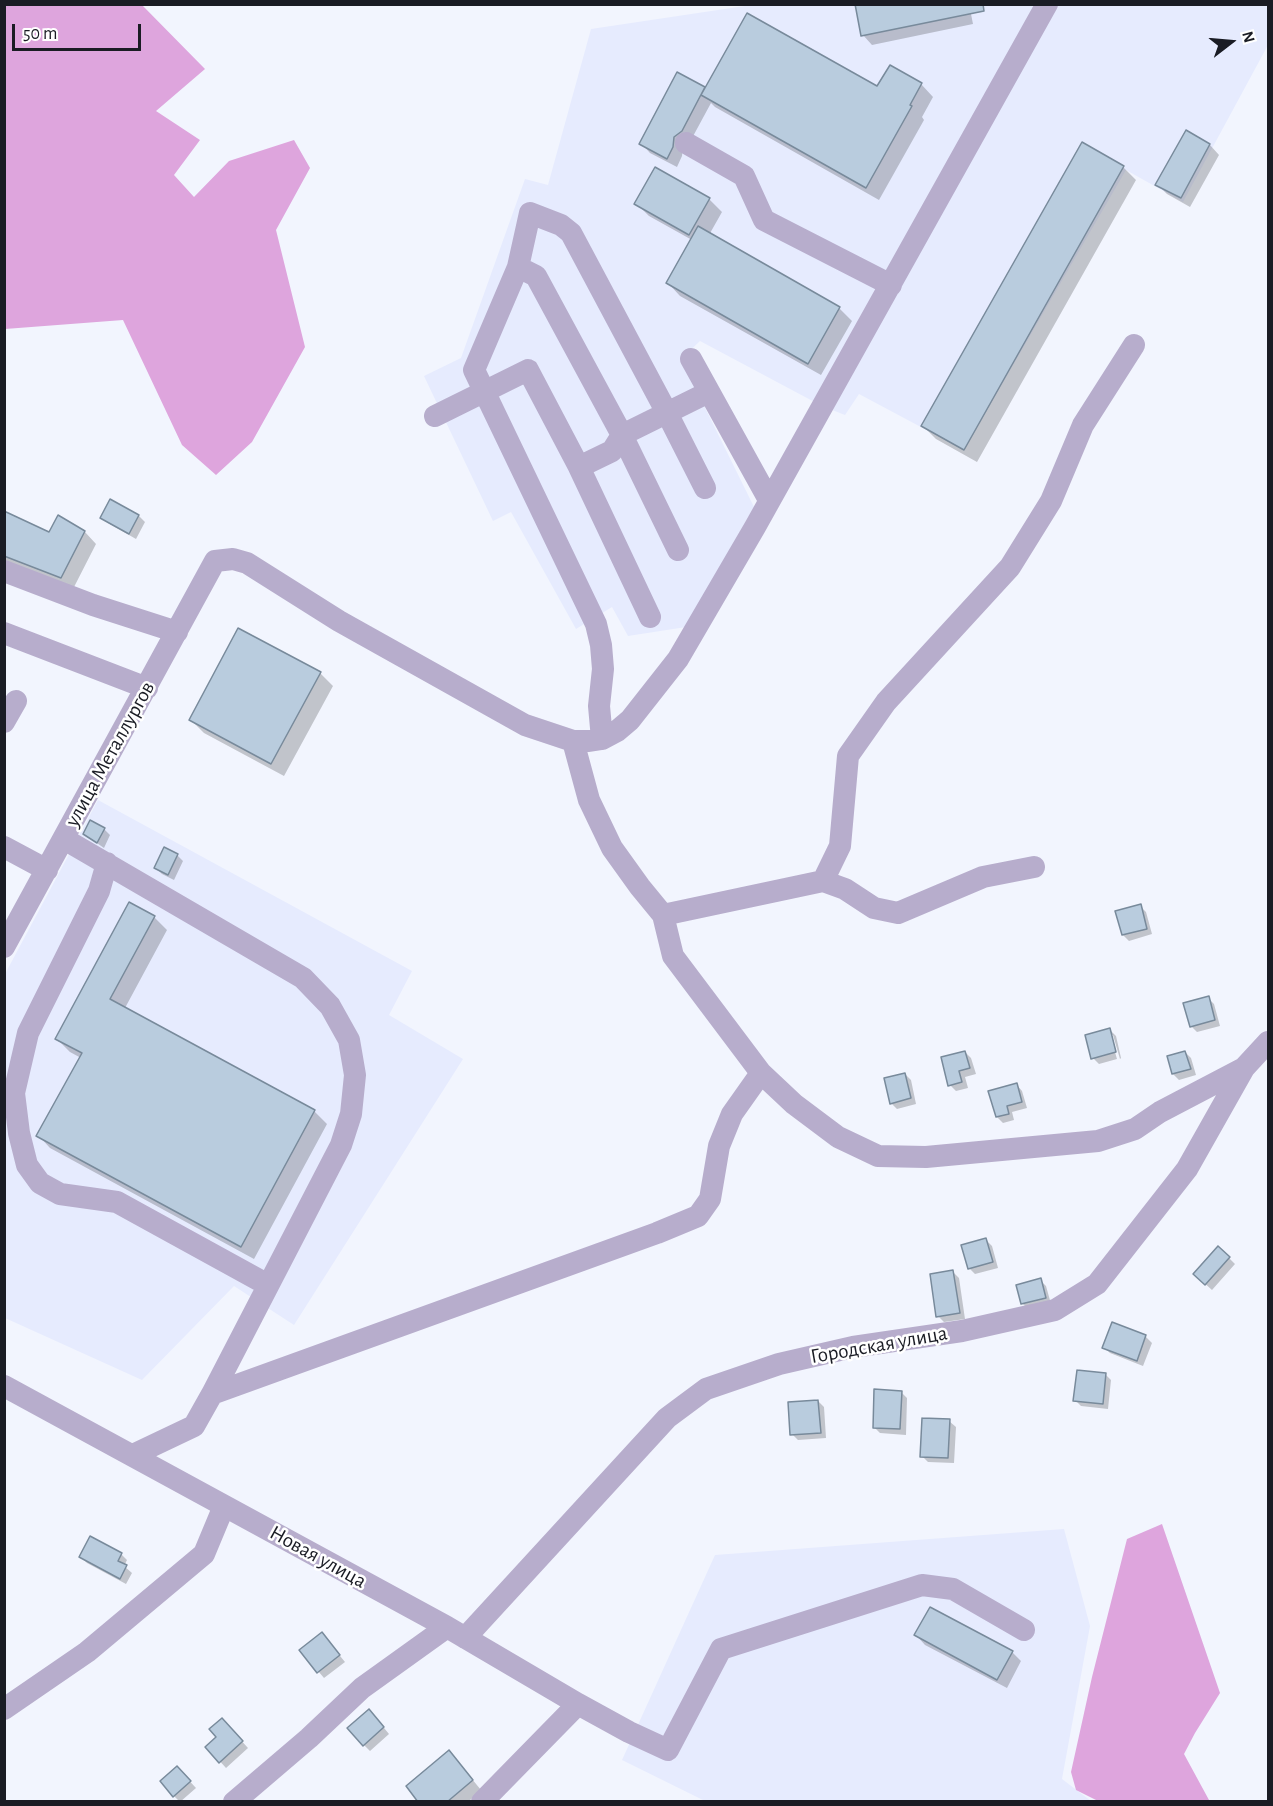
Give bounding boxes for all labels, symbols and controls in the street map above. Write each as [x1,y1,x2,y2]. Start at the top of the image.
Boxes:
scale bar [15,12,144,50]
north arrow [1201,12,1261,72]
text: 50 m [23,25,57,43]
text: N [1239,29,1258,45]
street label: улица Металлургов [60,677,160,831]
street label: Городская улица [809,1321,949,1369]
street label: Новая улица [265,1520,371,1594]

